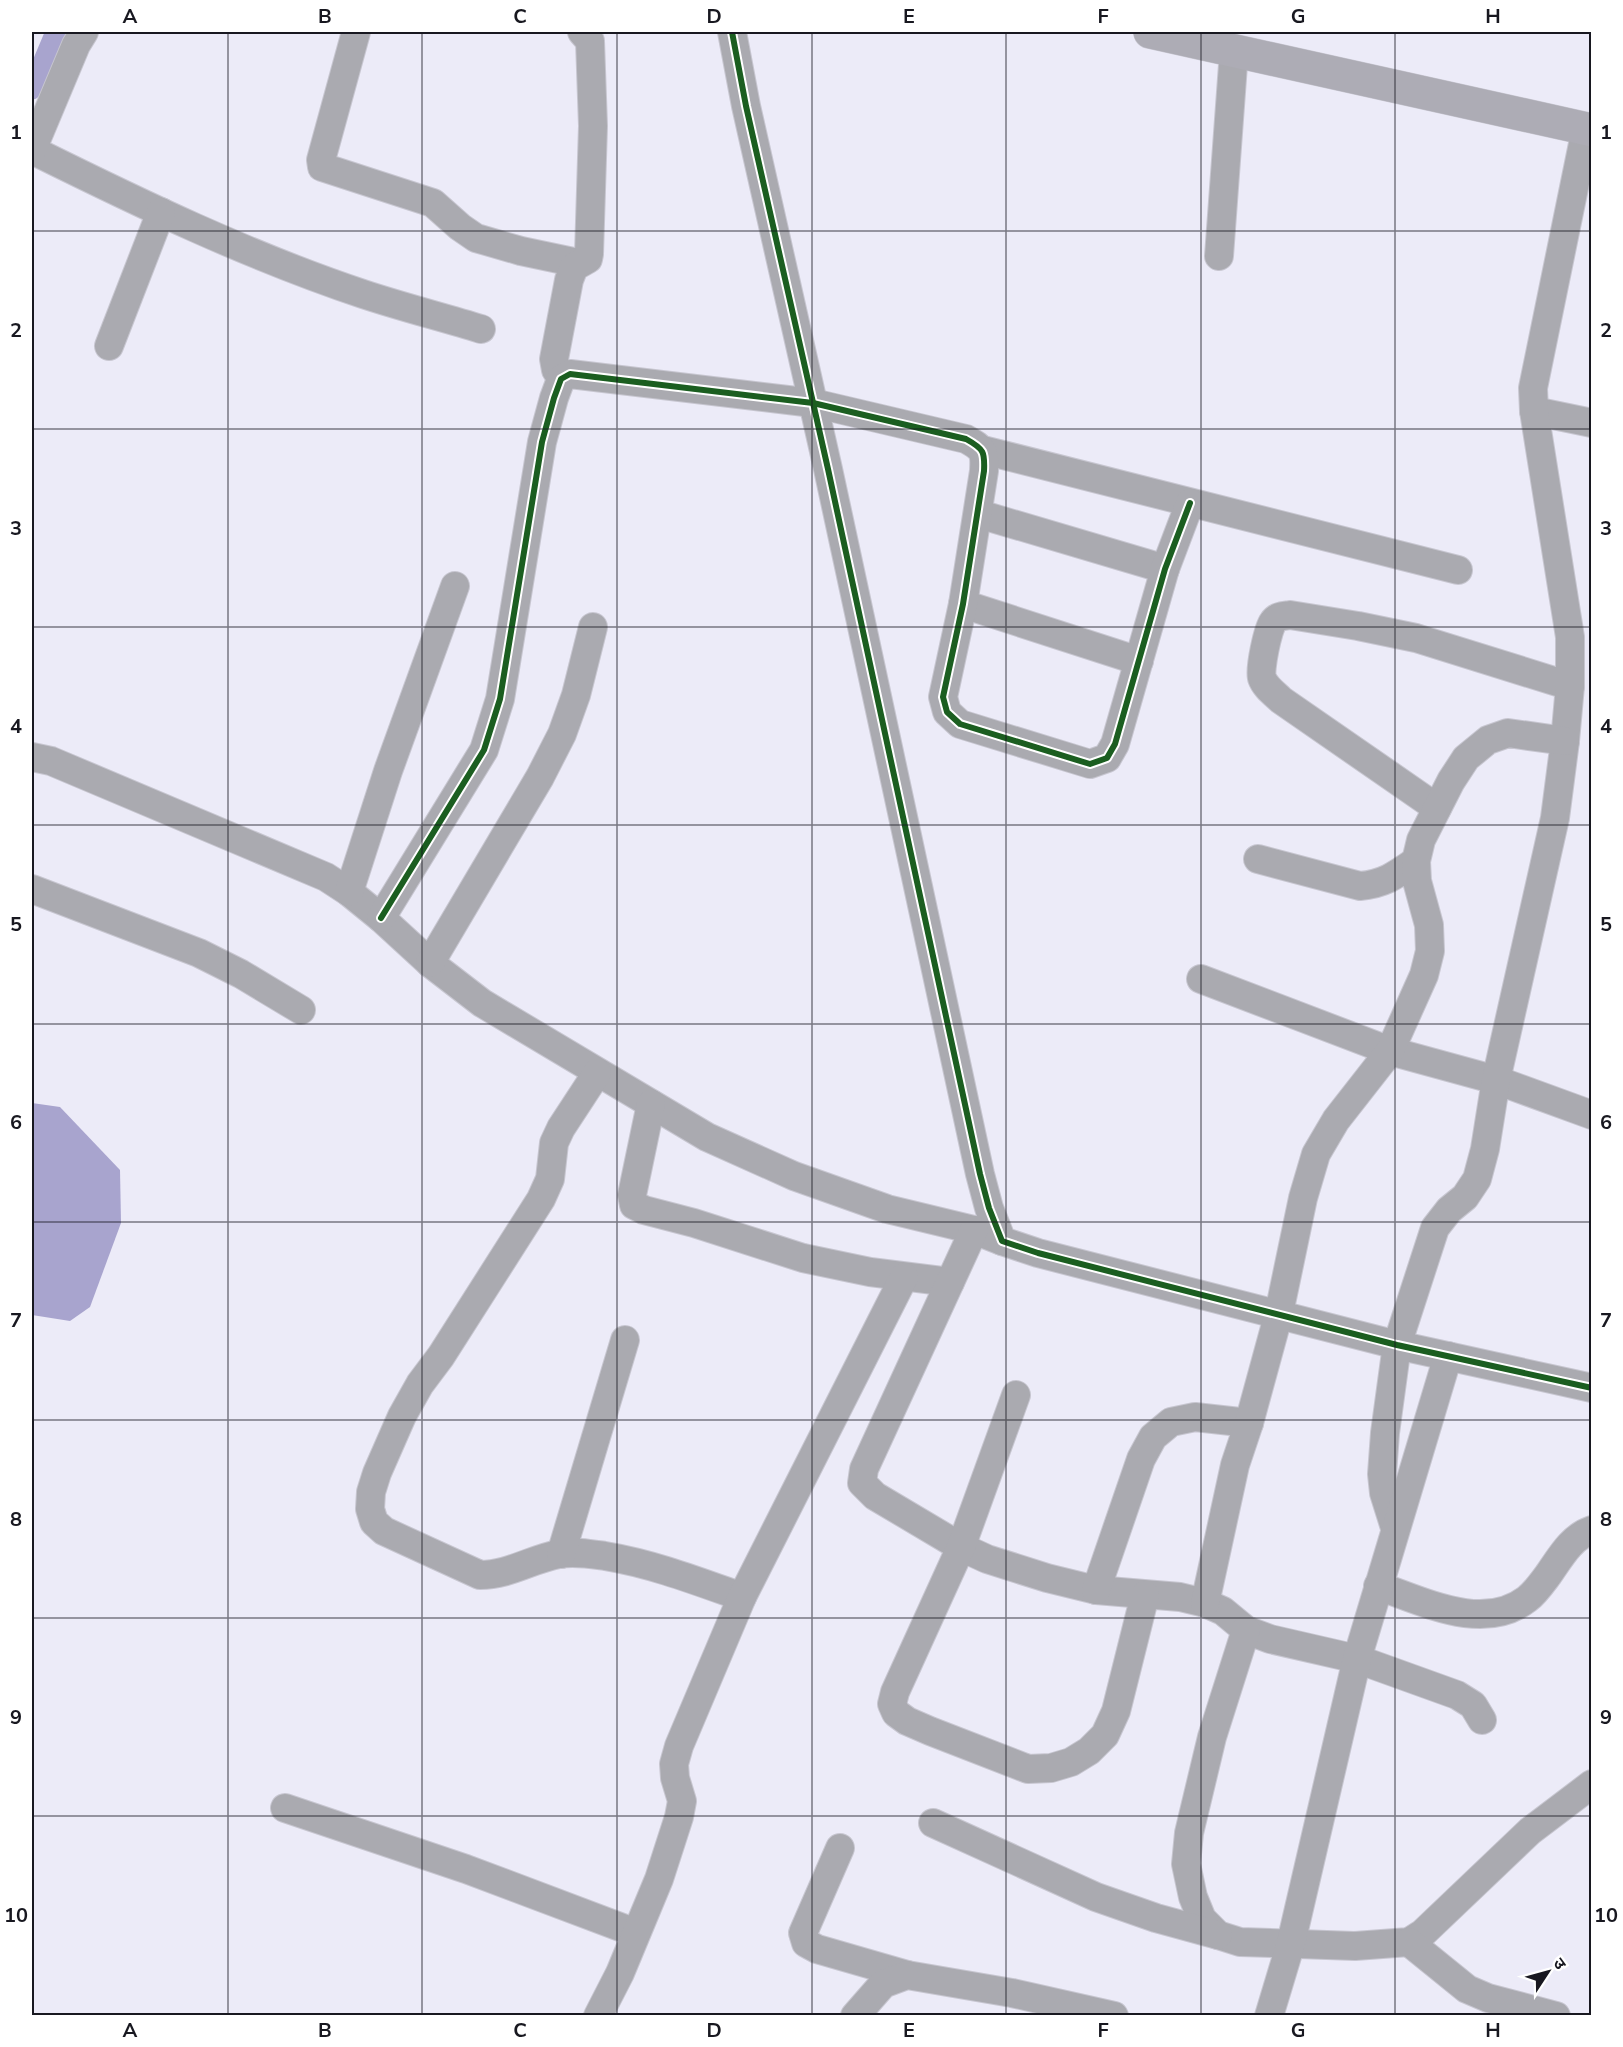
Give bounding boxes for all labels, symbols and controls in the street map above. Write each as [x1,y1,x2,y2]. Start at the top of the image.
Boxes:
text: A [123,3,138,30]
text: B [318,3,332,30]
text: C [513,3,527,30]
text: D [706,3,722,30]
text: E [903,3,915,30]
text: F [1097,3,1109,30]
text: G [1291,3,1305,30]
text: H [1485,3,1501,30]
text: 1 [10,119,22,146]
text: 1 [1600,119,1612,146]
text: 2 [10,317,22,344]
text: 2 [1600,317,1612,344]
text: 3 [10,515,22,542]
text: 3 [1600,515,1612,542]
text: 4 [10,713,22,740]
text: 4 [1600,713,1612,740]
text: 5 [10,911,22,938]
text: 5 [1600,911,1612,938]
text: 6 [10,1109,22,1136]
text: 6 [1600,1109,1612,1136]
text: 7 [10,1307,22,1334]
text: 7 [1600,1307,1612,1334]
text: 8 [10,1506,22,1533]
text: 8 [1600,1506,1612,1533]
text: 9 [10,1704,22,1731]
text: 9 [1600,1704,1612,1731]
text: 10 [4,1902,28,1929]
text: 10 [1594,1902,1618,1929]
north arrow [1518,1942,1578,2002]
text: उ [1548,1954,1571,1975]
text: A [123,2017,138,2044]
text: B [318,2017,332,2044]
text: C [513,2017,527,2044]
text: D [706,2017,722,2044]
text: E [903,2017,915,2044]
text: F [1097,2017,1109,2044]
text: G [1291,2017,1305,2044]
text: H [1485,2017,1501,2044]

